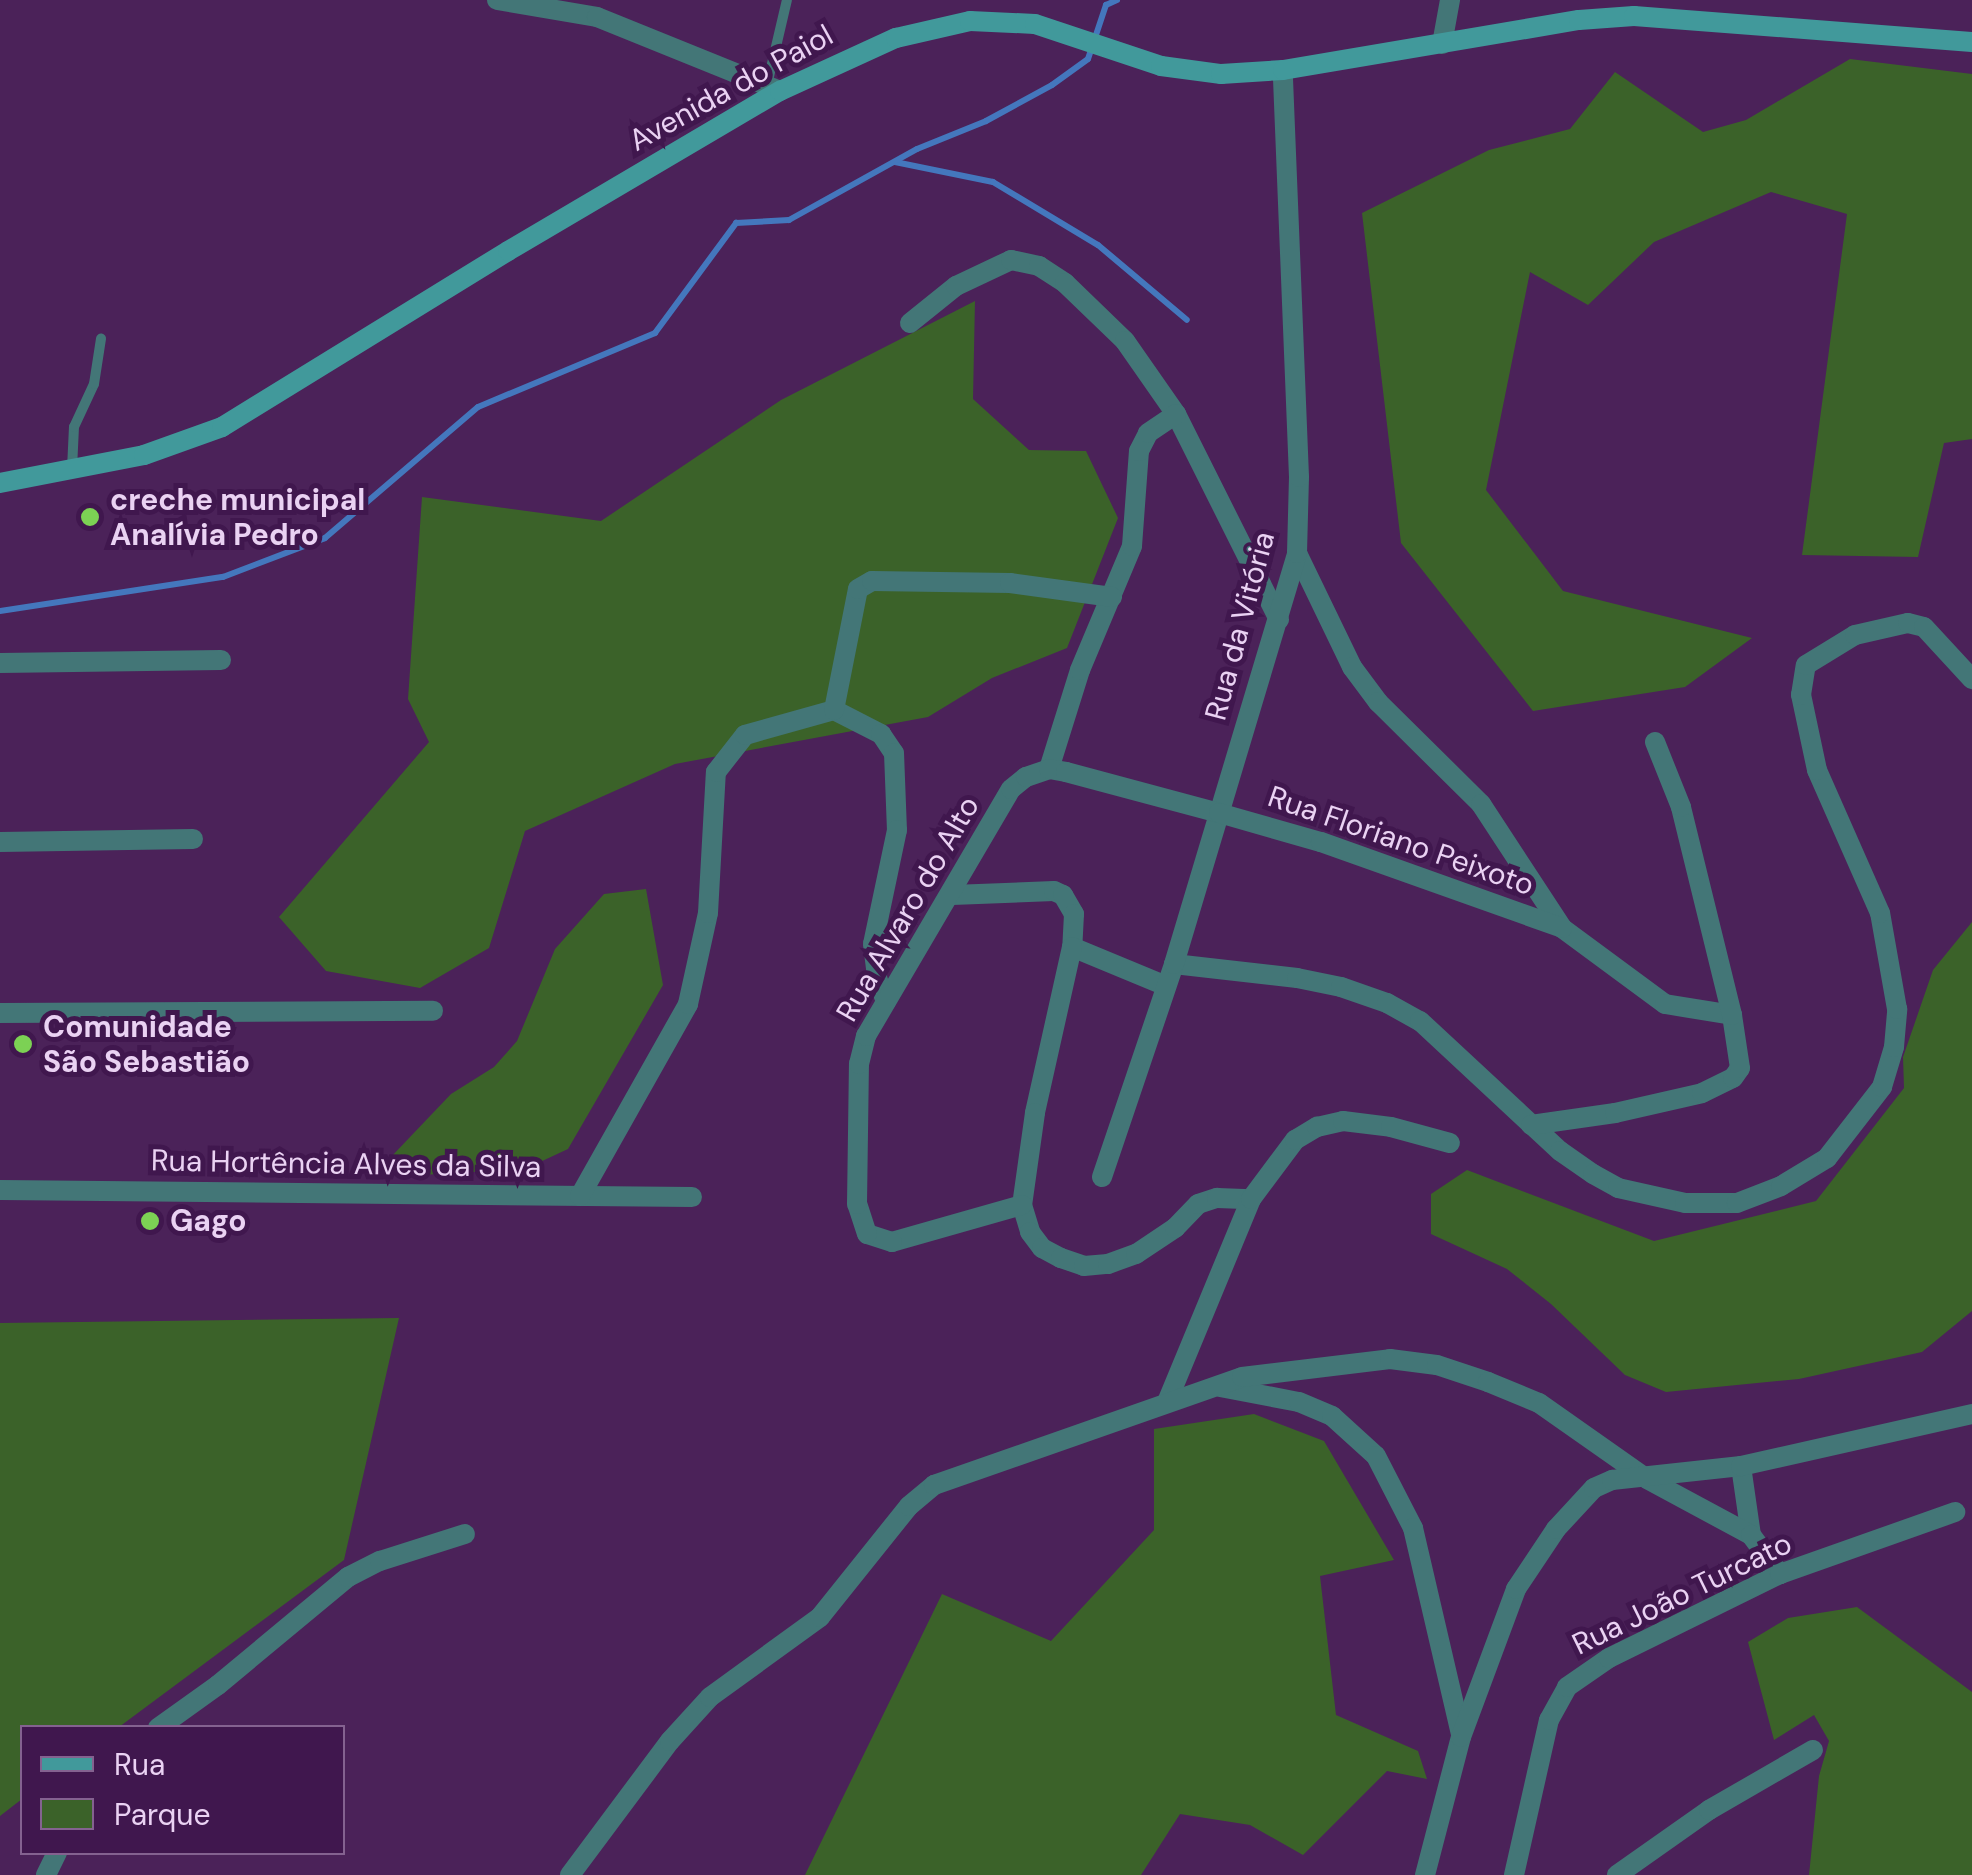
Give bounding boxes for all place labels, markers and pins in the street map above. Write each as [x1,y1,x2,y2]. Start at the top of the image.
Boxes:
place label: creche municipal Analívia Pedro [110,482,365,552]
marker: creche municipal Analívia Pedro [79,506,101,528]
place label: Comunidade São Sebastião [43,1009,250,1080]
marker: Comunidade São Sebastião [12,1033,34,1055]
place label: Gago [170,1203,246,1239]
marker: Gago [139,1210,161,1232]

